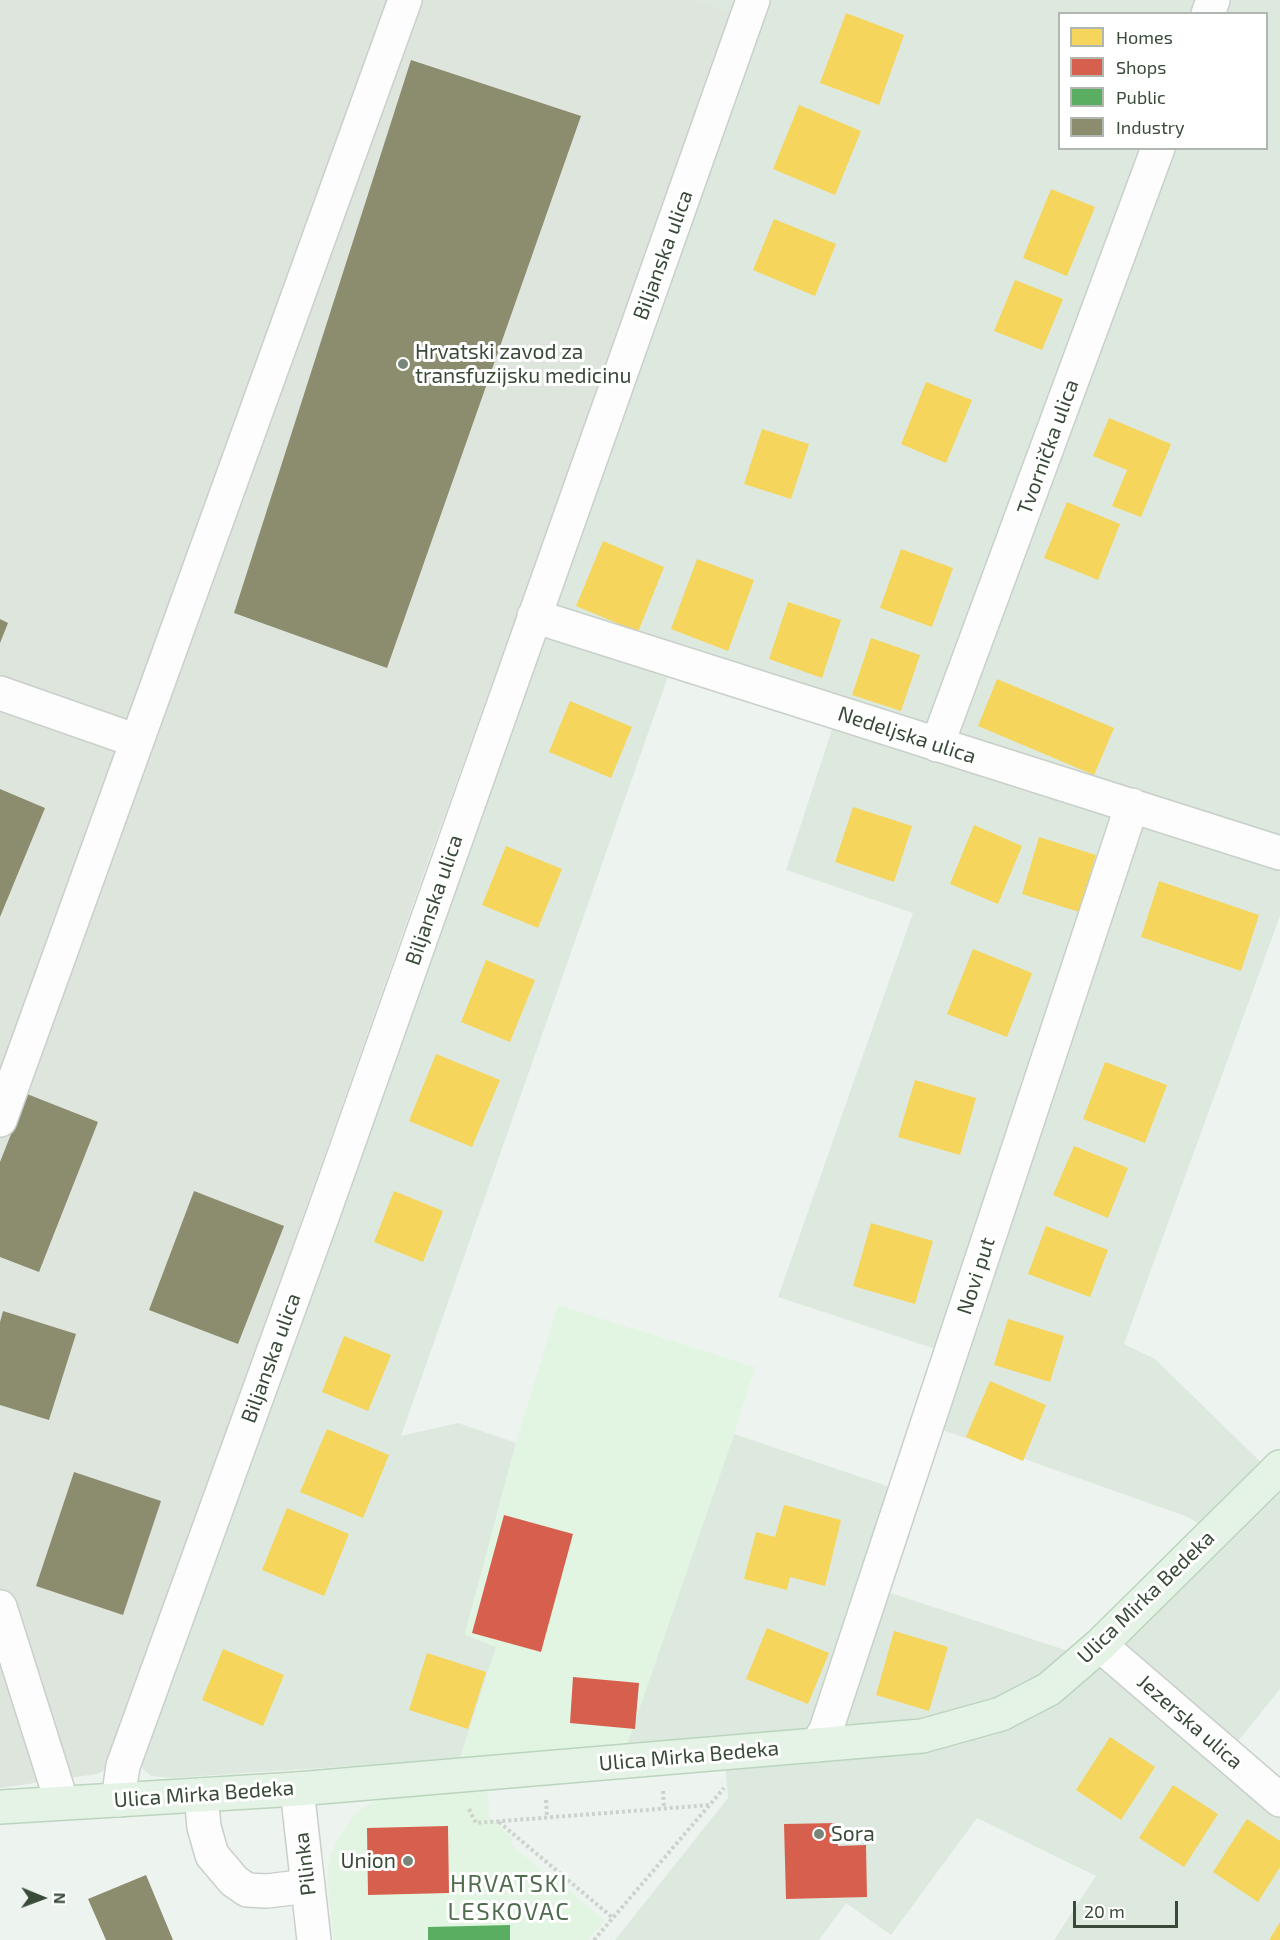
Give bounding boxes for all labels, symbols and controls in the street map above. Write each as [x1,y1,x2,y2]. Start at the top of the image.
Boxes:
legend [1058,12,1268,150]
text: Homes [1116,26,1173,48]
text: Shops [1116,56,1166,78]
text: Public [1116,86,1166,108]
text: Industry [1116,116,1185,138]
street label: Biljanska ulica [628,187,698,323]
place label: Hrvatski zavod za transfuzijsku medicinu [415,339,632,389]
marker: Hrvatski zavod za transfuzijsku medicinu [396,357,410,371]
street label: Tvornička ulica [1012,376,1084,518]
street label: Nedeljska ulica [835,701,979,769]
street label: Biljanska ulica [400,831,468,969]
street label: Novi put [952,1234,1000,1318]
street label: Biljanska ulica [236,1290,306,1426]
street label: Ulica Mirka Bedeka [1072,1525,1220,1669]
street label: Jezerska ulica [1132,1669,1248,1775]
street label: Ulica Mirka Bedeka [598,1736,780,1776]
street label: Ulica Mirka Bedeka [113,1775,295,1813]
place label: Sora [831,1821,875,1847]
marker: Sora [812,1827,826,1841]
street label: Pilinka [289,1831,321,1897]
place label: Union [340,1848,396,1874]
marker: Union [401,1854,415,1868]
north arrow [12,1868,72,1928]
district label: HRVATSKI LESKOVAC [447,1870,571,1926]
scale bar [1076,1889,1181,1927]
text: N [51,1892,70,1904]
text: 20 m [1084,1900,1125,1922]

